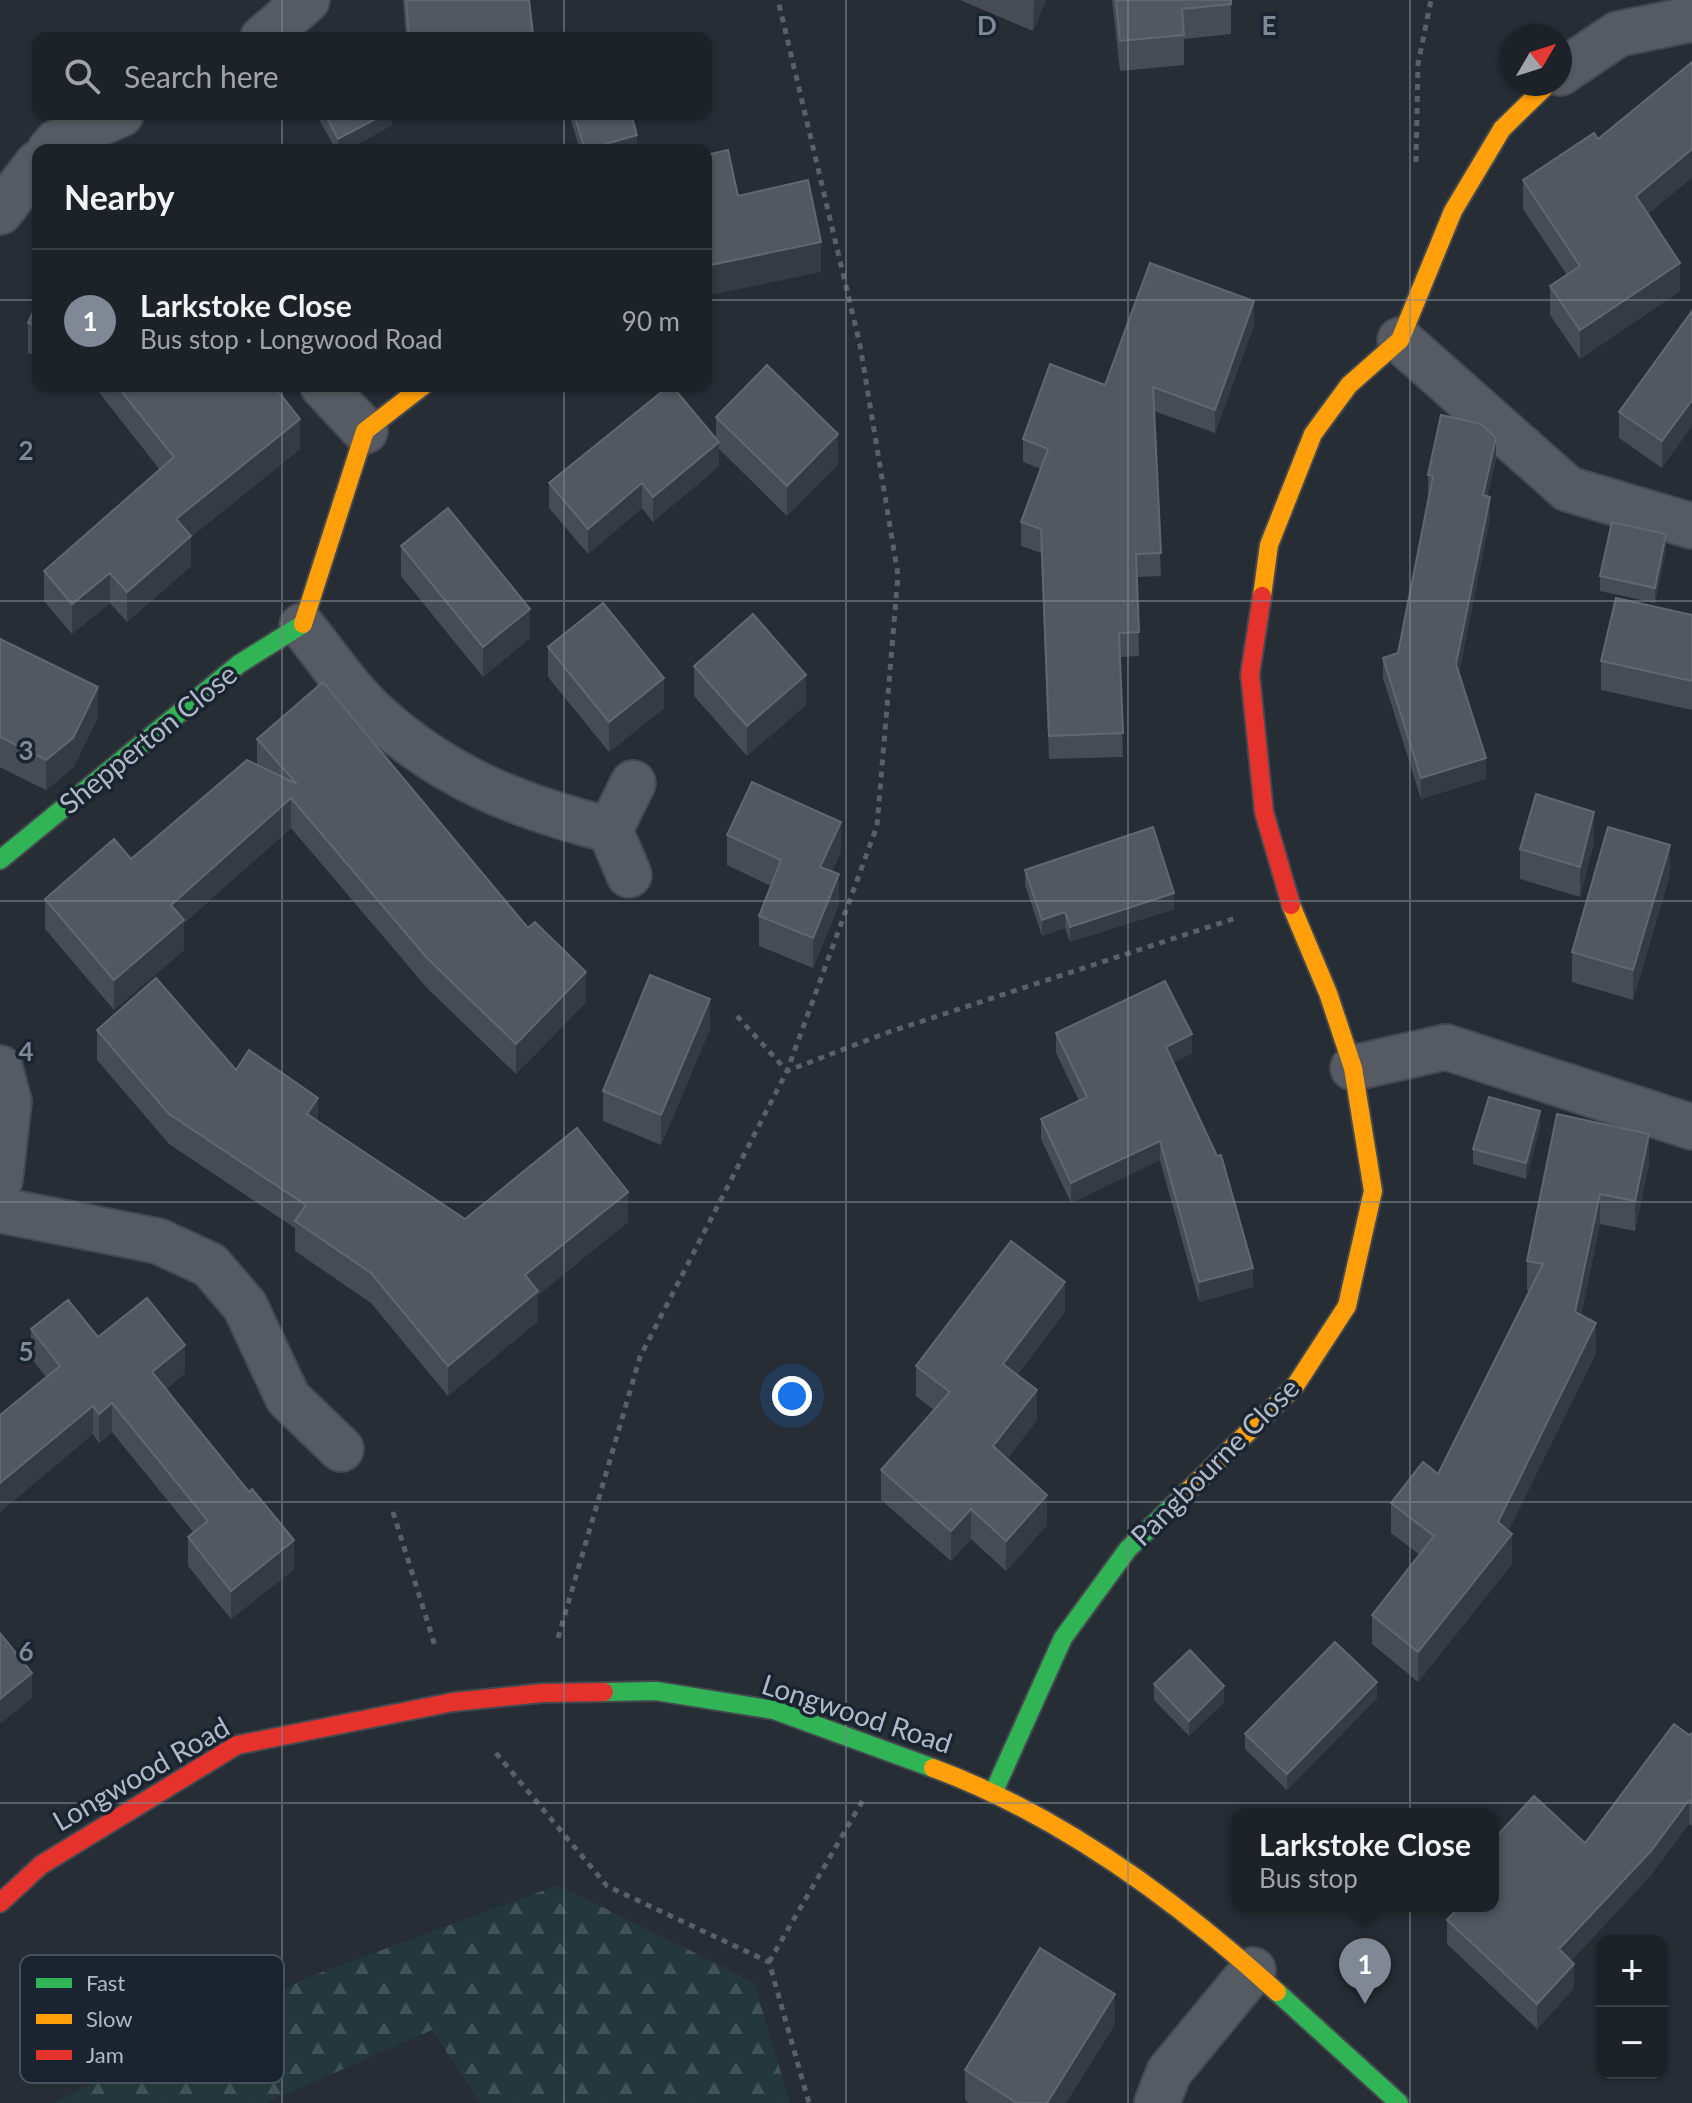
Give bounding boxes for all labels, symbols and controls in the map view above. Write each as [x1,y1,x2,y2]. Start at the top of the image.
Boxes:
text: D [977,9,997,41]
text: E [1262,9,1276,41]
north arrow [1500,24,1572,96]
search box [32,32,712,120]
icon: search [60,54,104,98]
text: Search here [124,58,279,94]
text: Nearby [64,176,175,217]
text: Larkstoke Close [140,287,352,323]
text: 1 [82,305,98,337]
text: 90 m [622,305,680,337]
text: Bus stop · Longwood Road [140,323,443,355]
text: 2 [18,434,34,466]
street label: Shepperton Close [52,656,243,820]
text: 3 [18,734,34,766]
text: 4 [18,1035,34,1067]
text: 5 [18,1335,34,1367]
street label: Pangbourne Close [1123,1370,1305,1552]
your location [772,1376,812,1416]
text: 6 [18,1635,34,1667]
street label: Longwood Road [758,1666,957,1760]
street label: Longwood Road [46,1709,235,1837]
popup [1231,1808,1499,1912]
text: Larkstoke Close [1259,1826,1471,1862]
text: Bus stop [1259,1862,1358,1894]
map controls [1596,1935,1668,2079]
button: + [1596,1935,1668,2007]
pin: 1 [1339,1938,1391,2004]
legend [20,1955,284,2083]
text: Fast [86,1969,125,1996]
text: Slow [86,2005,133,2032]
button: − [1596,2007,1668,2079]
text: Jam [86,2041,124,2068]

